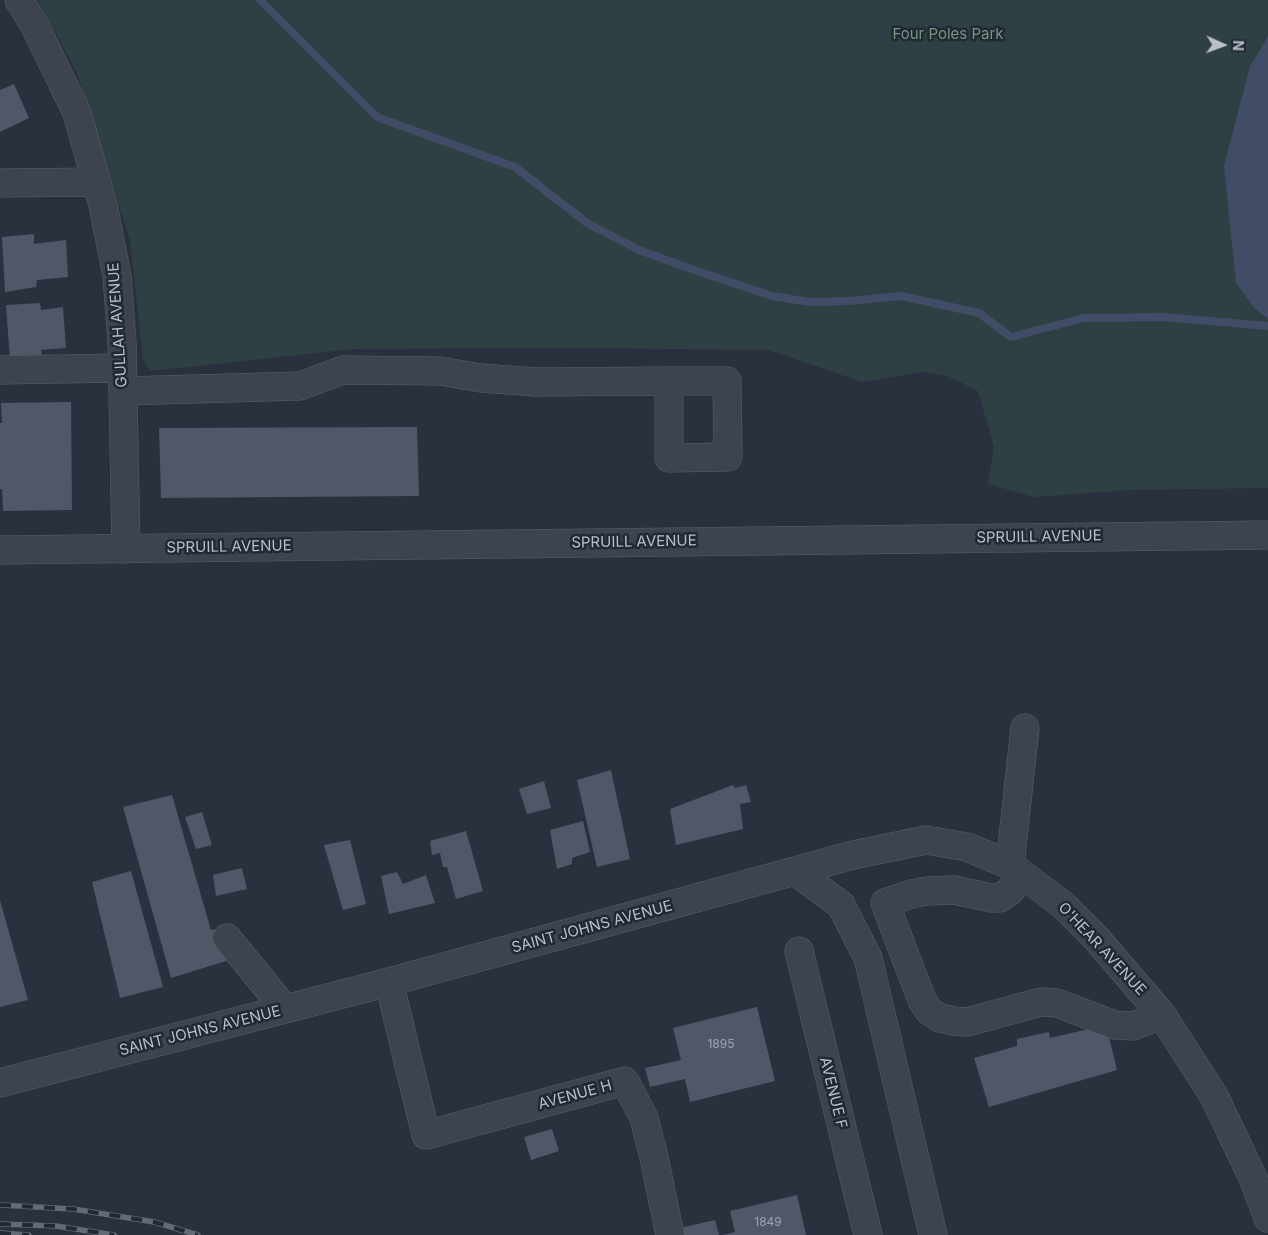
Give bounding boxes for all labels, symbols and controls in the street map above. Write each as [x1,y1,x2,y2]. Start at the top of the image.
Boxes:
north arrow [1198,20,1248,70]
park label: Four Poles Park [892,25,1004,43]
text: N [1230,40,1247,51]
street label: GULLAH AVENUE [105,262,131,388]
street label: SPRUILL AVENUE [976,527,1102,547]
street label: SPRUILL AVENUE [571,532,697,552]
street label: SPRUILL AVENUE [166,537,292,557]
street label: SAINT JOHNS AVENUE [510,897,674,957]
street label: O'HEAR AVENUE [1054,899,1150,999]
street label: SAINT JOHNS AVENUE [117,1002,283,1060]
house number: 1895 [707,1037,735,1051]
street label: AVENUE F [815,1055,851,1131]
street label: AVENUE H [536,1077,614,1113]
house number: 1849 [754,1215,782,1229]

